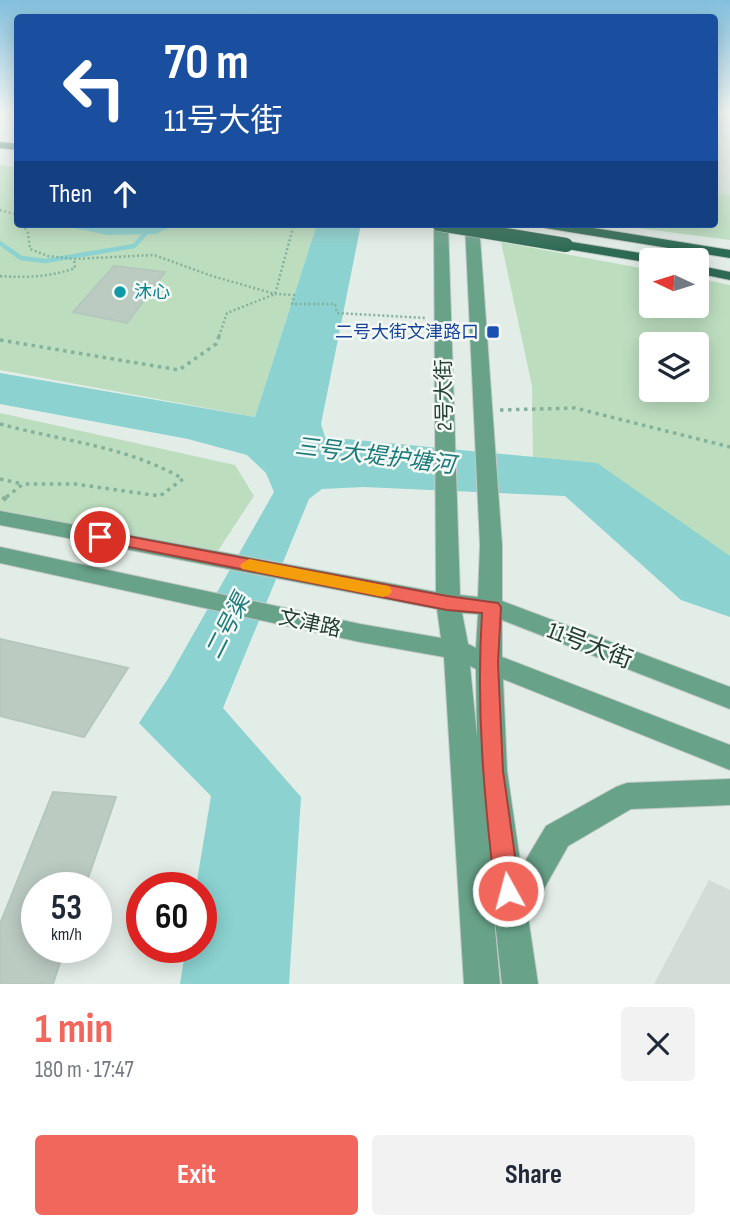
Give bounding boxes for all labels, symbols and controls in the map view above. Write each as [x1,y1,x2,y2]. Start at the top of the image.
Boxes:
text: 70 m [164,34,249,93]
icon: left [49,42,140,133]
text: 11号大街 [164,102,282,141]
icon: ahead [106,175,144,213]
text: Then [49,179,92,210]
north arrow [639,248,709,318]
map controls [639,248,709,402]
place label: 沐心 [134,282,170,303]
marker: 沐心 [112,284,128,300]
place label: 二号大街文津路口 [335,322,479,343]
marker: 二号大街文津路口 [485,324,501,340]
button: layers [639,332,709,402]
street label: 2号大街 [431,359,458,431]
water label: 三号大堤护塘河 [293,432,460,480]
pin [70,507,130,567]
icon: arrive [81,518,119,556]
water label: 二号渠 [200,587,257,664]
street label: 文津路 [276,605,343,642]
street label: 11号大街 [543,616,636,675]
position arrow [471,854,545,928]
speed limit sign: 60 [126,872,217,963]
text: 53 [51,887,82,930]
text: km/h [51,924,82,945]
text: 1 min [35,1004,113,1055]
button: close [621,1007,695,1081]
text: 180 m · 17:47 [35,1056,134,1084]
button: Exit [35,1135,358,1215]
button: Share [372,1135,695,1215]

